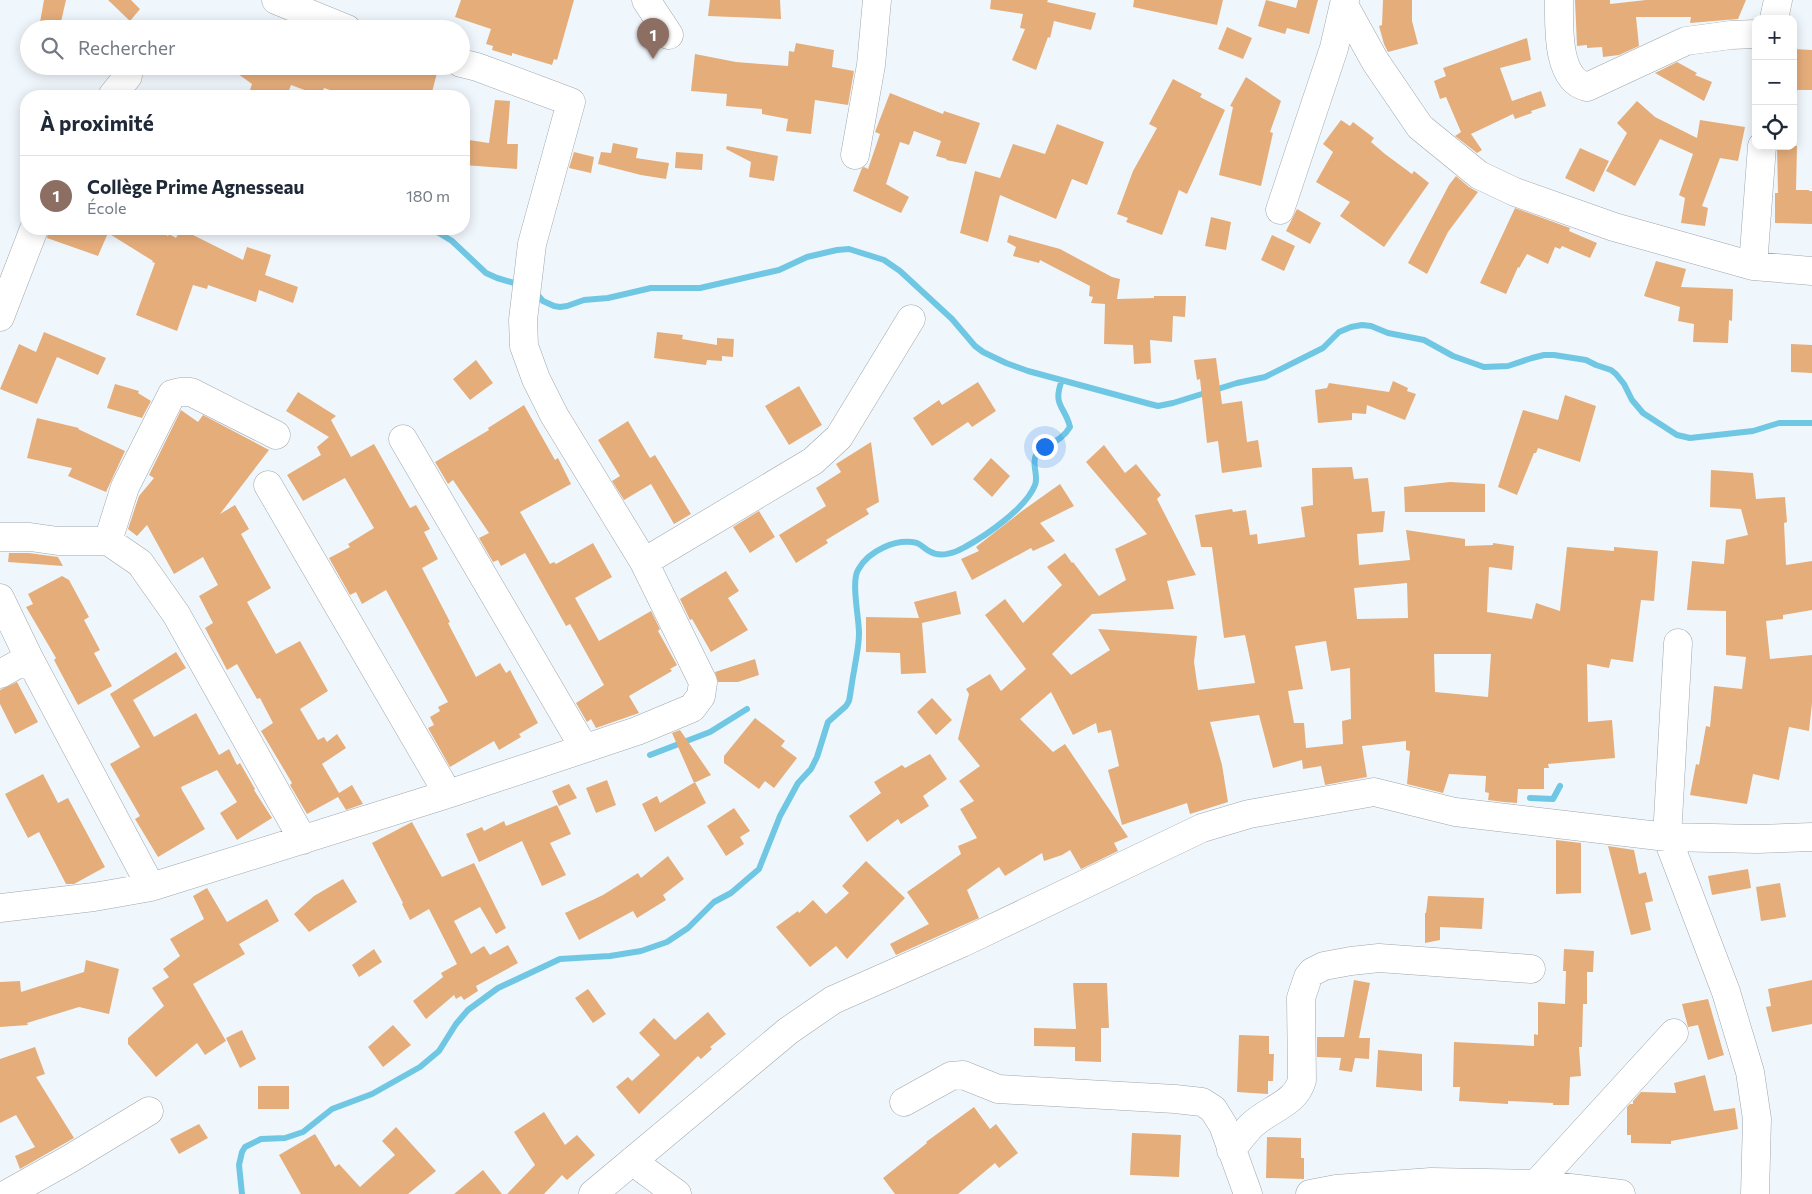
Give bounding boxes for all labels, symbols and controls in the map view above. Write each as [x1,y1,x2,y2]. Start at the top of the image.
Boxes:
map controls [1752,15,1797,150]
button: + [1752,15,1797,60]
pin: 1 [637,18,669,59]
search box [20,20,470,75]
icon: search [38,34,66,62]
text: Rechercher [78,36,176,59]
button: − [1752,60,1797,105]
button: locate [1752,105,1797,150]
text: À proximité [40,110,154,135]
text: Collège Prime Agnesseau [87,175,304,198]
text: 1 [52,186,60,205]
text: 180 m [406,186,450,205]
text: École [87,198,126,217]
your location [1032,434,1058,460]

